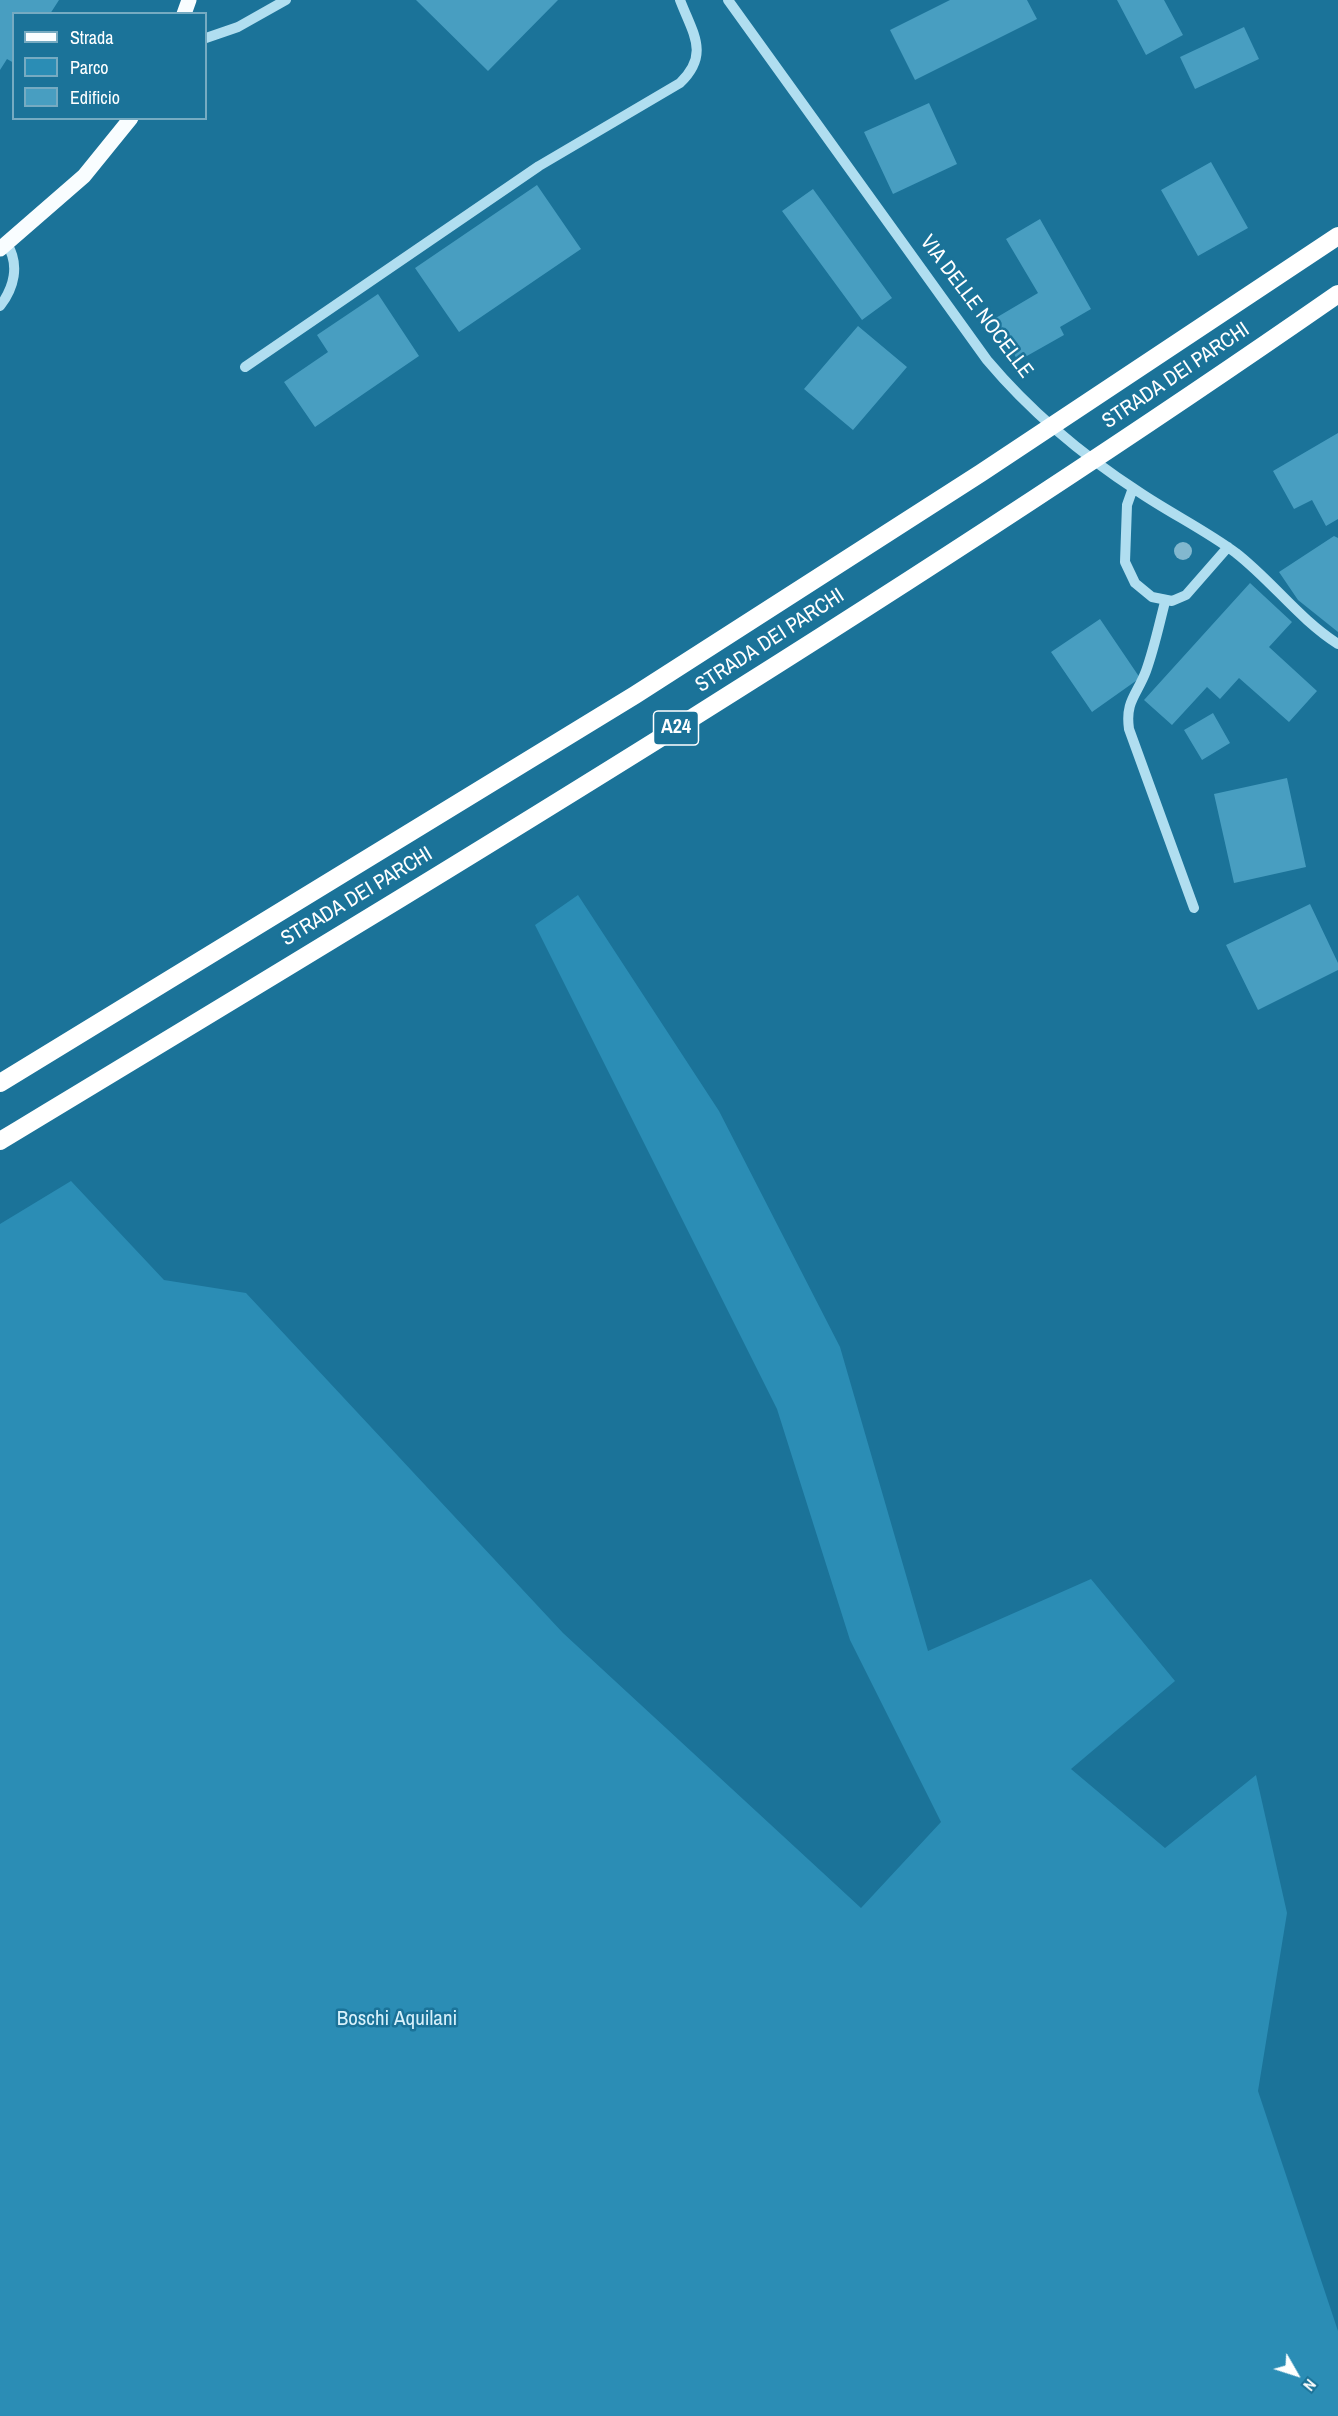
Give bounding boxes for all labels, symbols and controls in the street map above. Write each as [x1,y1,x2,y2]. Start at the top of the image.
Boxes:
legend [12,12,207,120]
text: Strada [70,25,114,50]
text: Parco [70,55,109,80]
text: Edificio [70,85,120,110]
street label: VIA DELLE NOCELLE [914,231,1038,383]
street label: STRADA DEI PARCHI [1098,317,1254,435]
street label: STRADA DEI PARCHI [691,584,849,698]
road number: A24 [654,711,698,745]
street label: STRADA DEI PARCHI [277,842,437,952]
park label: Boschi Aquilani [337,2006,457,2032]
north arrow [1266,2344,1326,2404]
text: N [1298,2375,1322,2396]

